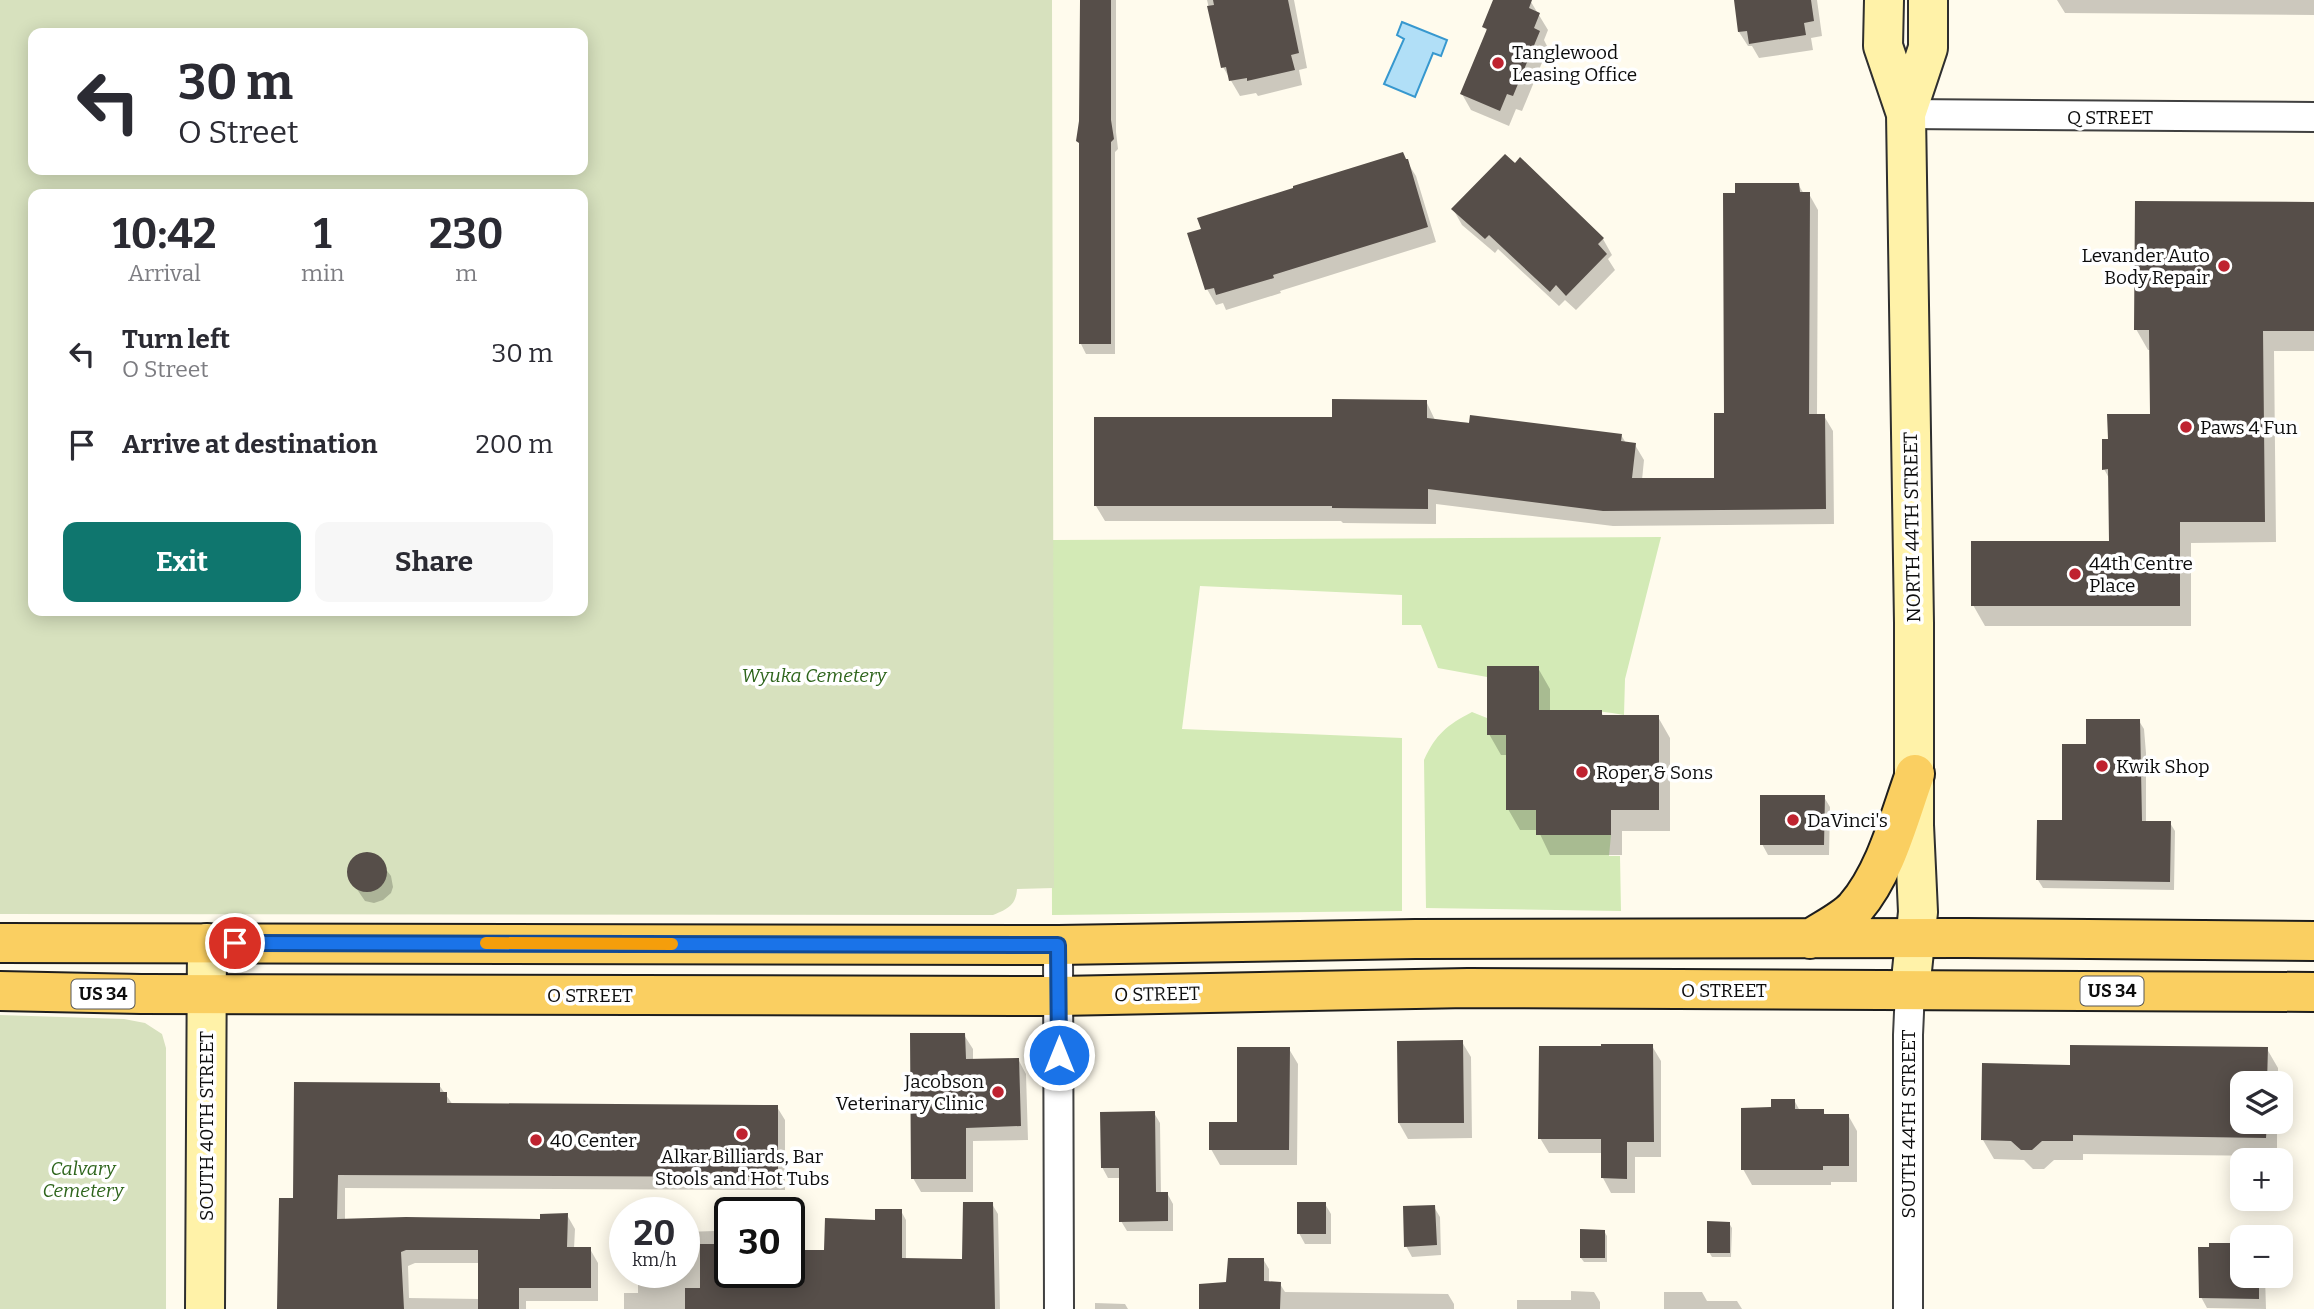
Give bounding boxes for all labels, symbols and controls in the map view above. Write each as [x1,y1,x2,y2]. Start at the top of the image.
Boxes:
place label: Tanglewood Leasing Office [1512,41,1637,86]
text: 30 m [178,53,293,112]
marker: Tanglewood Leasing Office [1490,55,1506,71]
icon: left [63,56,154,147]
street label: Q STREET [2067,106,2153,129]
text: O Street [178,113,299,151]
text: 10:42 [113,209,216,259]
text: 1 [314,209,332,259]
text: 230 [429,209,503,259]
place label: Levander Auto Body Repair [2082,244,2211,289]
marker: Levander Auto Body Repair [2216,258,2232,274]
text: Arrival [128,259,201,287]
text: min [301,259,344,287]
text: m [455,259,477,287]
text: Turn left [122,324,230,355]
icon: left [63,335,101,373]
text: 30 m [492,338,553,369]
text: O Street [122,355,209,383]
place label: Paws 4 Fun [2200,416,2298,439]
marker: Paws 4 Fun [2178,419,2194,435]
icon: arrive [63,426,101,464]
text: Arrive at destination [122,429,377,460]
text: 200 m [476,429,553,460]
street label: NORTH 44TH STREET [1899,431,1925,623]
button: Exit [63,522,301,602]
button: Share [315,522,553,602]
place label: 44th Centre Place [2089,552,2193,597]
marker: 44th Centre Place [2067,566,2083,582]
park label: Wyuka Cemetery [742,664,888,687]
place label: Kwik Shop [2116,755,2210,778]
marker: Kwik Shop [2094,758,2110,774]
place label: Roper & Sons [1596,761,1713,784]
marker: Roper & Sons [1574,764,1590,780]
place label: DaVinci's [1807,809,1888,832]
marker: DaVinci's [1785,812,1801,828]
pin [205,913,265,973]
icon: arrive [216,924,254,962]
road number: US 34 [2080,976,2144,1006]
road number: US 34 [72,979,134,1009]
street label: O STREET [1681,979,1767,1002]
street label: O STREET [1114,982,1200,1006]
street label: O STREET [547,984,633,1007]
position arrow [1022,1018,1096,1092]
street label: SOUTH 44TH STREET [1897,1029,1920,1219]
street label: SOUTH 40TH STREET [195,1031,218,1221]
place label: Jacobson Veterinary Clinic [836,1070,984,1115]
map controls [2230,1071,2293,1288]
button: layers [2230,1071,2293,1134]
marker: Jacobson Veterinary Clinic [990,1084,1006,1100]
marker: Alkar Billiards, Bar Stools and Hot Tubs [734,1126,750,1142]
place label: 40 Center [550,1129,637,1152]
marker: 40 Center [528,1132,544,1148]
place label: Alkar Billiards, Bar Stools and Hot Tubs [655,1145,829,1190]
button: + [2230,1148,2293,1211]
park label: Calvary Cemetery [42,1157,125,1202]
speed limit sign: 30 [714,1197,805,1288]
text: 20 [634,1212,675,1254]
button: − [2230,1225,2293,1288]
text: km/h [632,1249,677,1271]

